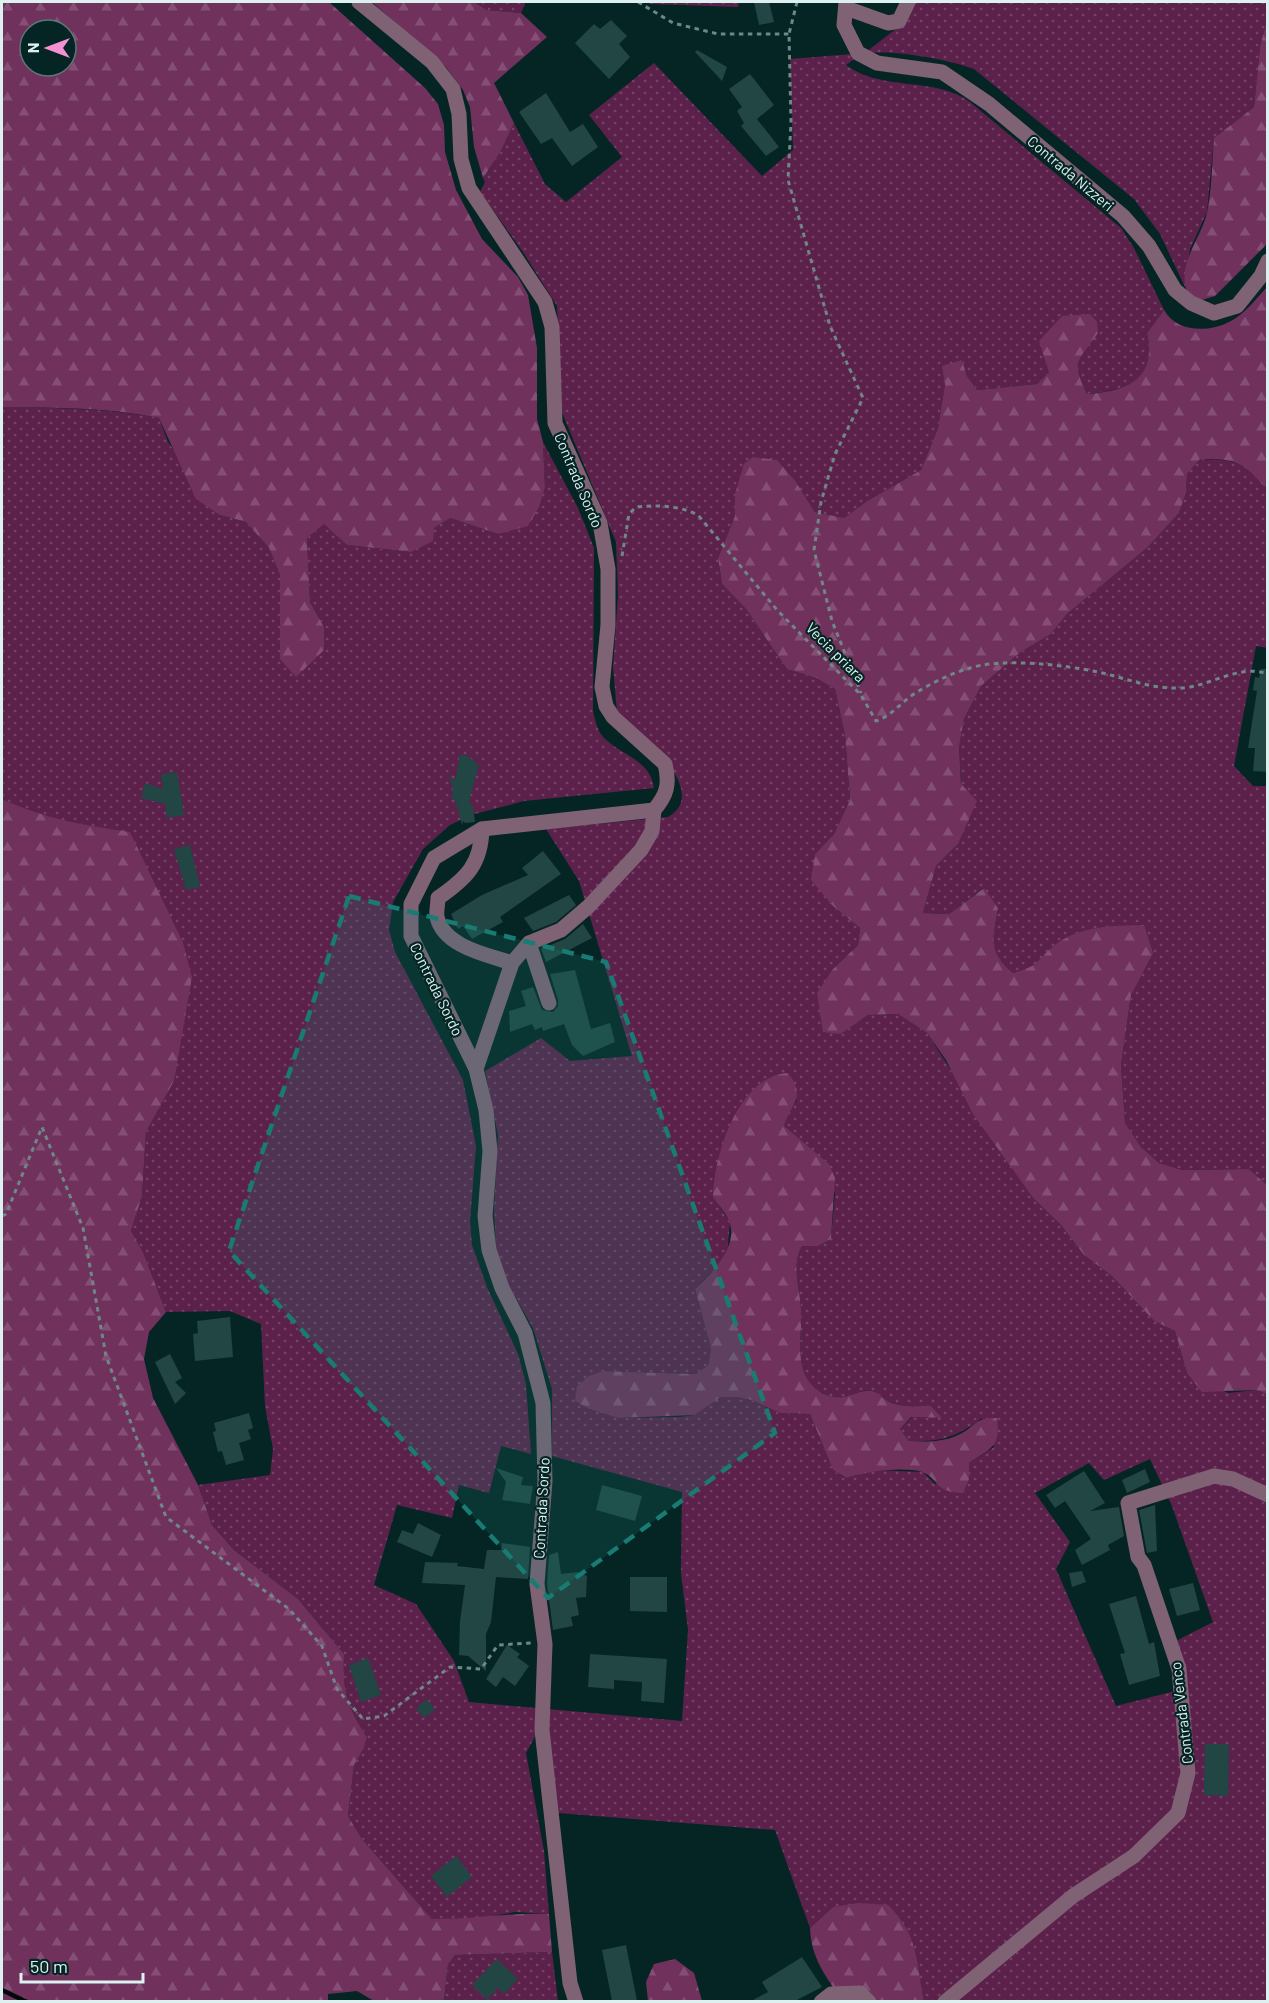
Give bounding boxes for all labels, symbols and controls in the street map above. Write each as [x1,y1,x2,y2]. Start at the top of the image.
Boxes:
north arrow [18,18,78,78]
text: N [23,43,42,53]
street label: Contrada Nizzeri [1024,132,1118,214]
street label: Contrada Sordo [551,430,607,530]
street label: Vecia priara [803,619,869,685]
street label: Contrada Sordo [407,939,467,1039]
street label: Contrada Sordo [529,1457,553,1559]
street label: Contrada Venco [1166,1661,1196,1765]
scale bar [21,1946,142,1984]
text: 50 m [30,1955,68,1977]

